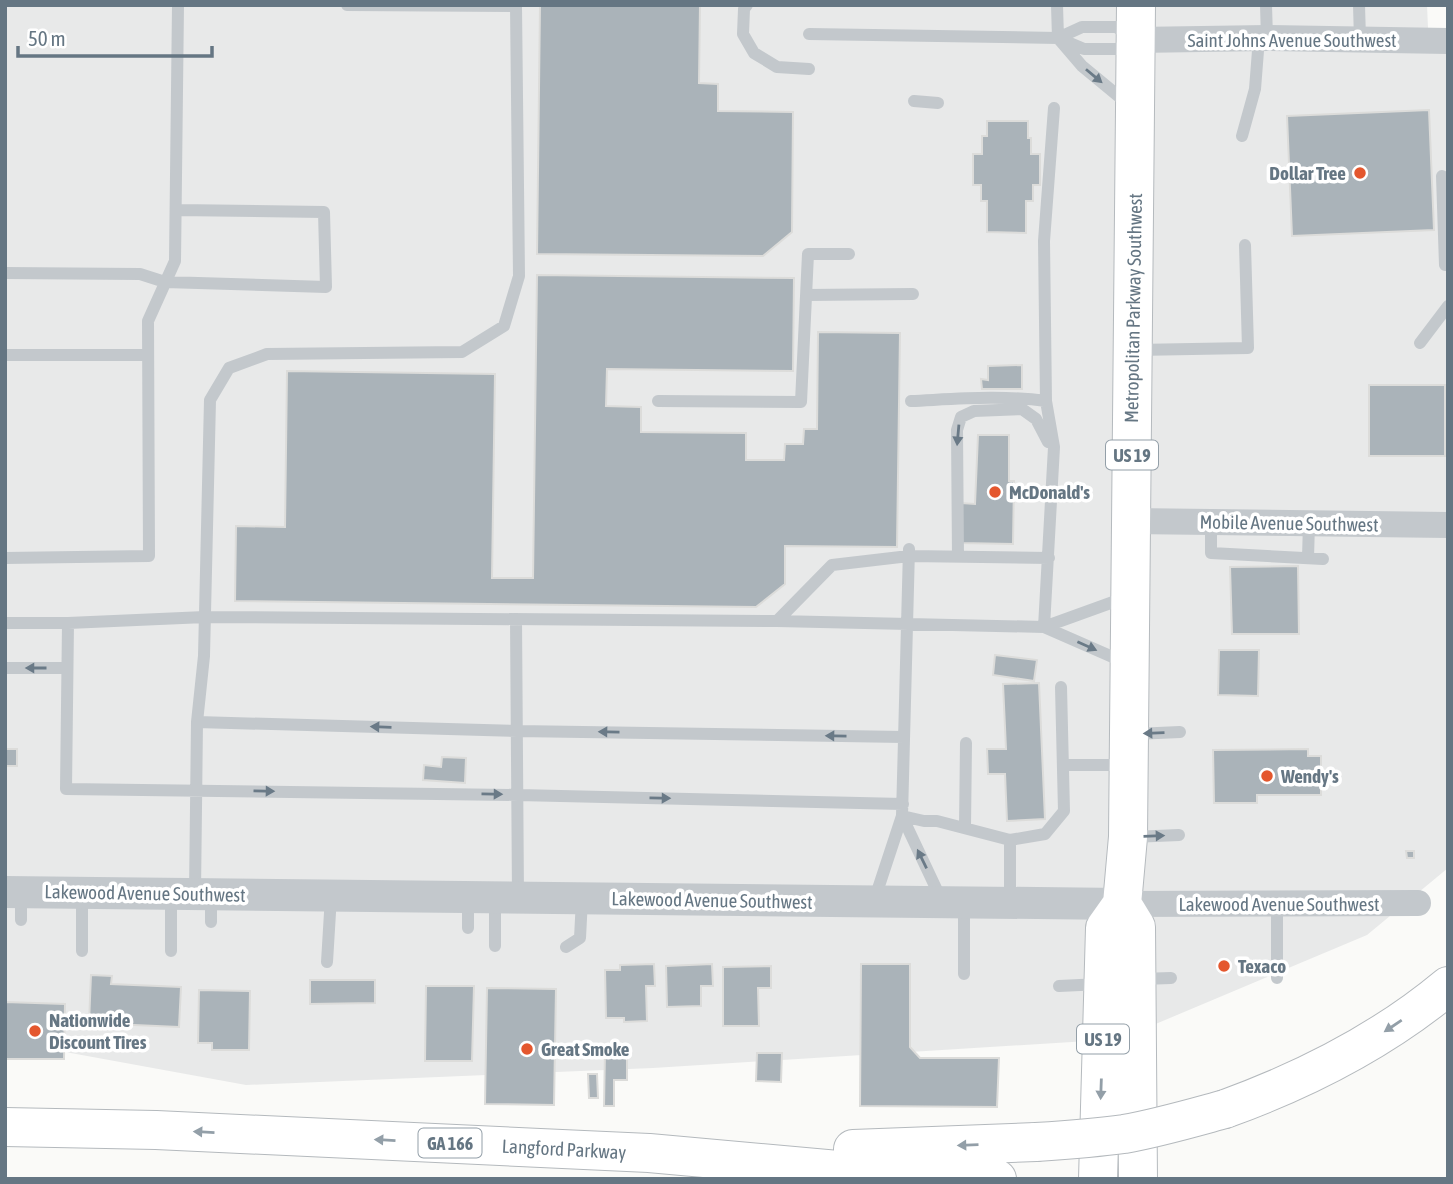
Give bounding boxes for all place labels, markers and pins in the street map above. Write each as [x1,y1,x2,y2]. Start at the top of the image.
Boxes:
place label: Dollar Tree [1269,162,1346,184]
marker: Dollar Tree [1352,165,1368,181]
place label: McDonald's [1009,481,1090,503]
marker: McDonald's [987,484,1003,500]
place label: Wendy's [1280,765,1339,787]
marker: Wendy's [1259,768,1275,784]
place label: Texaco [1238,955,1286,977]
marker: Texaco [1216,958,1232,974]
place label: Nationwide Discount Tires [49,1009,147,1053]
marker: Nationwide Discount Tires [27,1023,43,1039]
place label: Great Smoke [541,1038,630,1060]
marker: Great Smoke [519,1041,535,1057]

